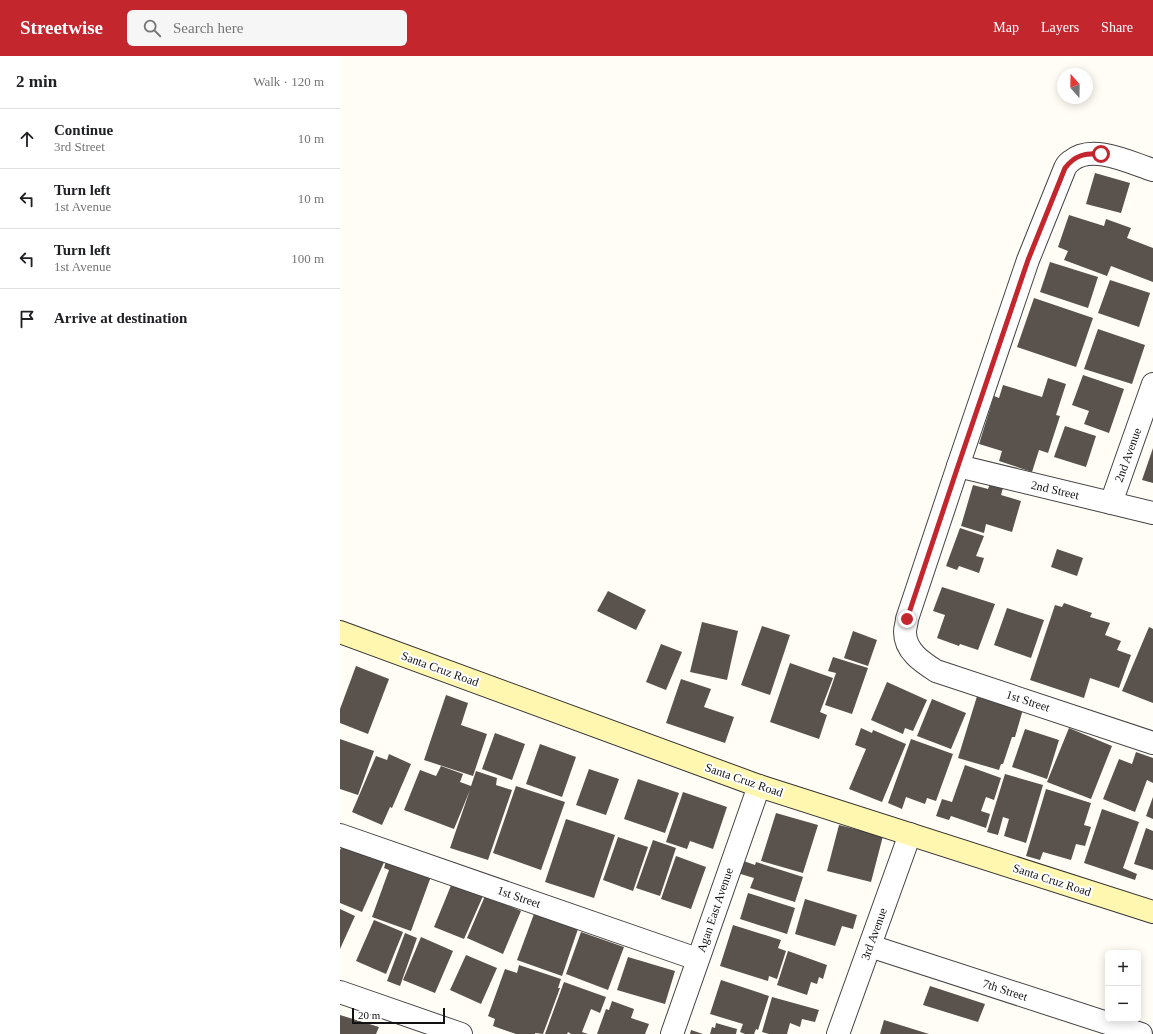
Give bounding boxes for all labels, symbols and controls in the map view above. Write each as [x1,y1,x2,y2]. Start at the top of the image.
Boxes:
search box [127,10,407,46]
text: Streetwise [20,17,103,38]
icon: search [141,17,163,39]
text: Search here [173,20,243,36]
text: Map [993,20,1019,35]
text: Layers [1041,20,1079,35]
text: Share [1101,20,1133,35]
north arrow [1057,68,1093,104]
text: 2 min [16,72,57,91]
text: Walk · 120 m [253,74,324,89]
text: Continue [54,122,113,138]
icon: ahead [16,128,38,150]
text: 10 m [298,131,324,146]
text: 3rd Street [54,139,105,154]
route start [1092,145,1110,163]
text: Turn left [54,182,111,198]
icon: left [16,188,38,210]
text: 10 m [298,191,324,206]
text: 1st Avenue [54,199,111,214]
text: Turn left [54,242,111,258]
icon: left [16,248,38,270]
text: 100 m [291,251,324,266]
text: 1st Avenue [54,259,111,274]
icon: arrive [16,308,38,330]
text: Arrive at destination [54,310,187,326]
street label: 2nd Avenue [1112,426,1144,484]
street label: 2nd Street [1030,478,1081,502]
route end [898,610,916,628]
street label: Santa Cruz Road [399,649,481,689]
street label: 1st Street [1004,687,1052,715]
street label: Santa Cruz Road [703,760,785,800]
street label: Santa Cruz Road [1011,861,1093,899]
street label: Agan East Avenue [694,866,736,954]
street label: 1st Street [495,883,543,911]
street label: 3rd Avenue [858,906,890,962]
map controls [1105,950,1141,1022]
button: + [1105,950,1141,986]
street label: 7th Street [981,976,1030,1004]
button: − [1105,986,1141,1022]
scale bar [352,1006,445,1025]
text: 20 m [358,1009,380,1021]

